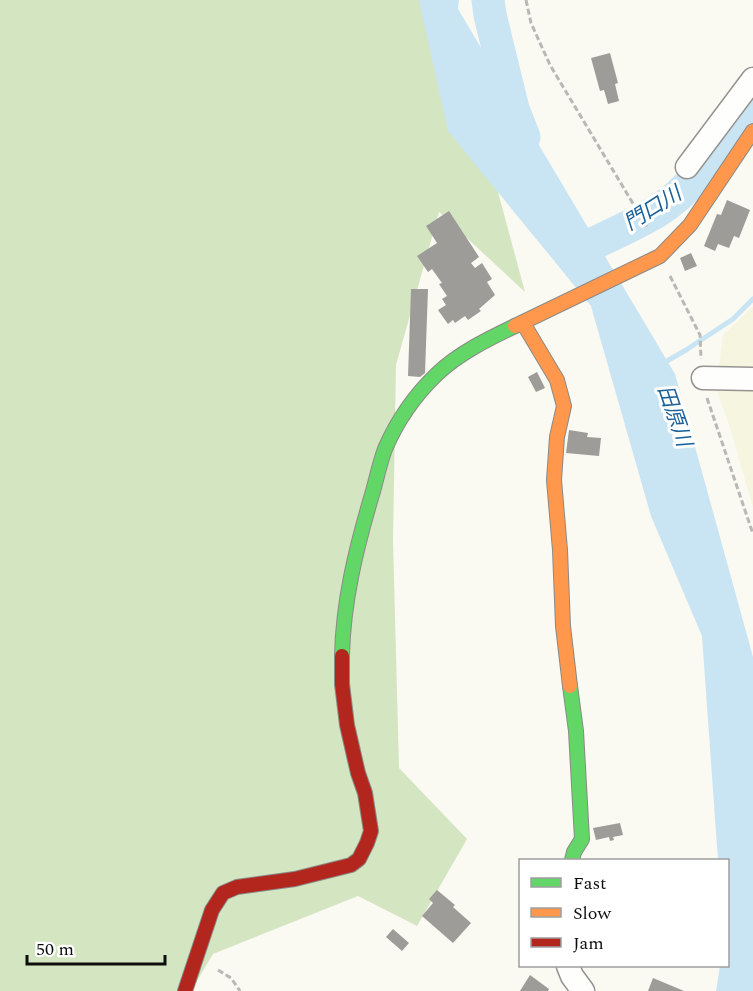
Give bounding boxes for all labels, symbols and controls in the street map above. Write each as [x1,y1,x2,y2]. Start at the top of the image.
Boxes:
water label: 門口川 [618,178,690,239]
water label: 田原川 [649,381,700,453]
legend [519,859,729,967]
text: Fast [573,870,606,897]
text: Slow [573,900,612,927]
scale bar [27,928,165,966]
text: Jam [573,930,604,957]
text: 50 m [36,936,74,963]

